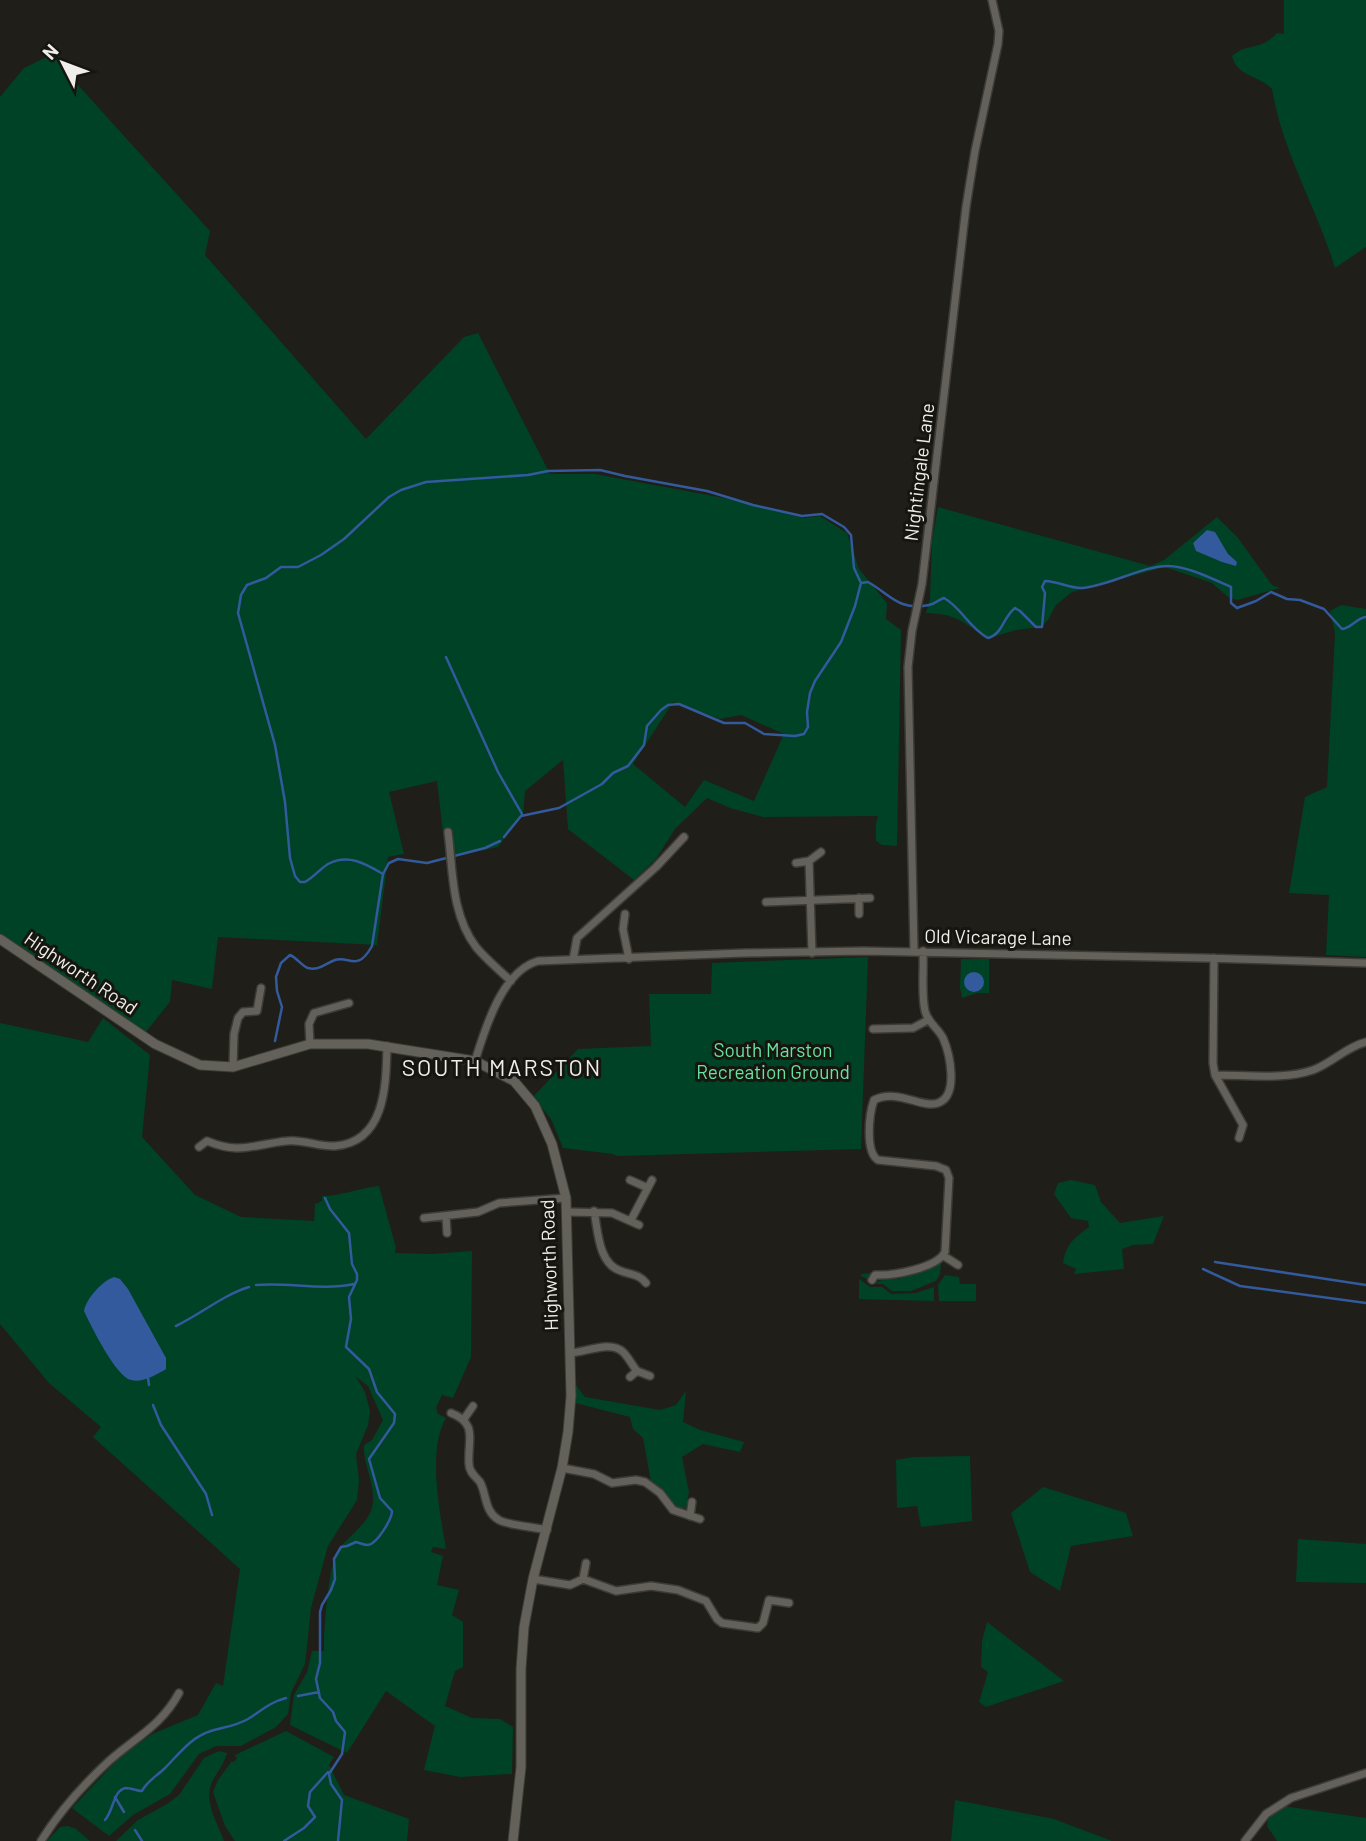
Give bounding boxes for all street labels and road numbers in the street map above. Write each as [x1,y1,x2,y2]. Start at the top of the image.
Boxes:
street label: Nightingale Lane [899,402,938,542]
street label: Old Vicarage Lane [924,924,1072,949]
street label: Highworth Road [20,926,142,1019]
street label: Highworth Road [535,1199,562,1331]

